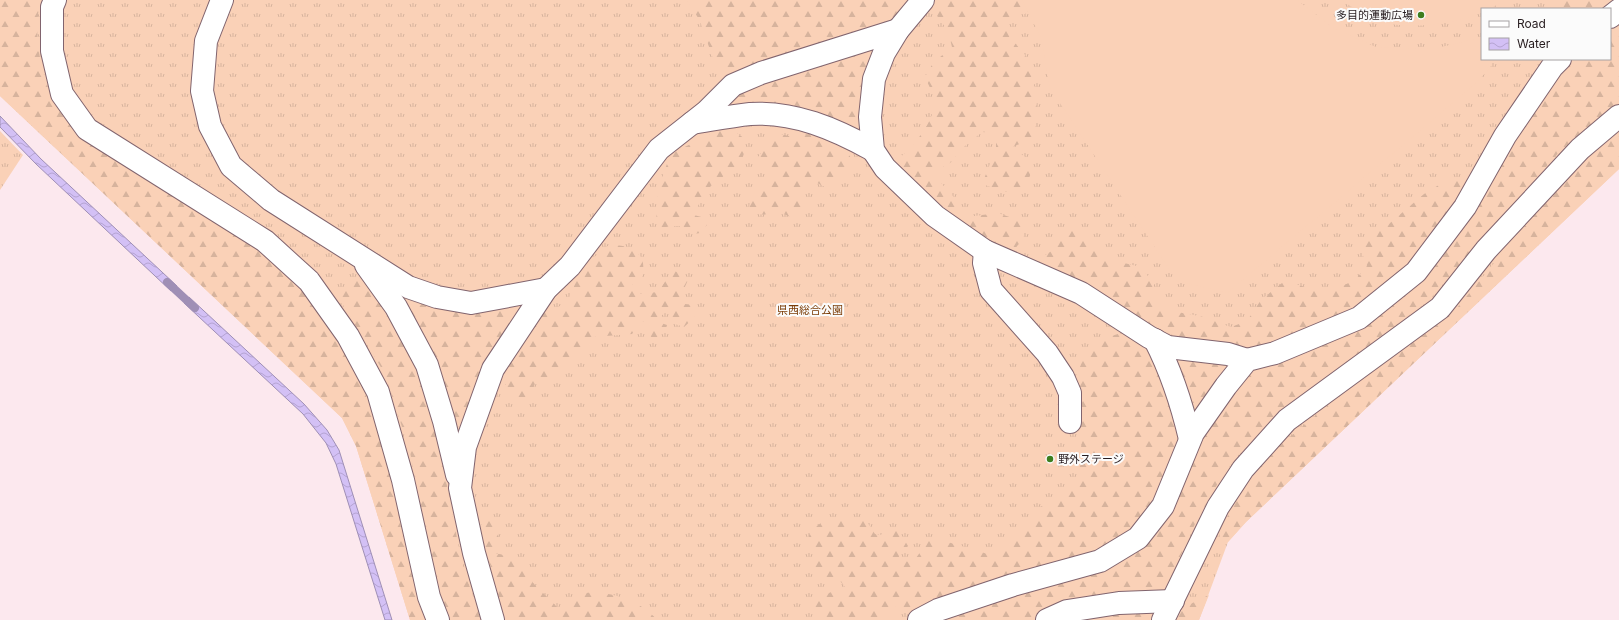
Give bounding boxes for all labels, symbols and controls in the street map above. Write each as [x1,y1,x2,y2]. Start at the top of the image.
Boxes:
place label: 多目的運動広場 [1336,8,1413,22]
legend [1481,8,1611,60]
marker: 多目的運動広場 [1416,10,1426,20]
text: Road [1517,16,1546,31]
text: Water [1517,36,1551,51]
park label: 県西総合公園 [777,303,843,317]
place label: 野外ステージ [1058,452,1124,466]
marker: 野外ステージ [1045,454,1055,464]

